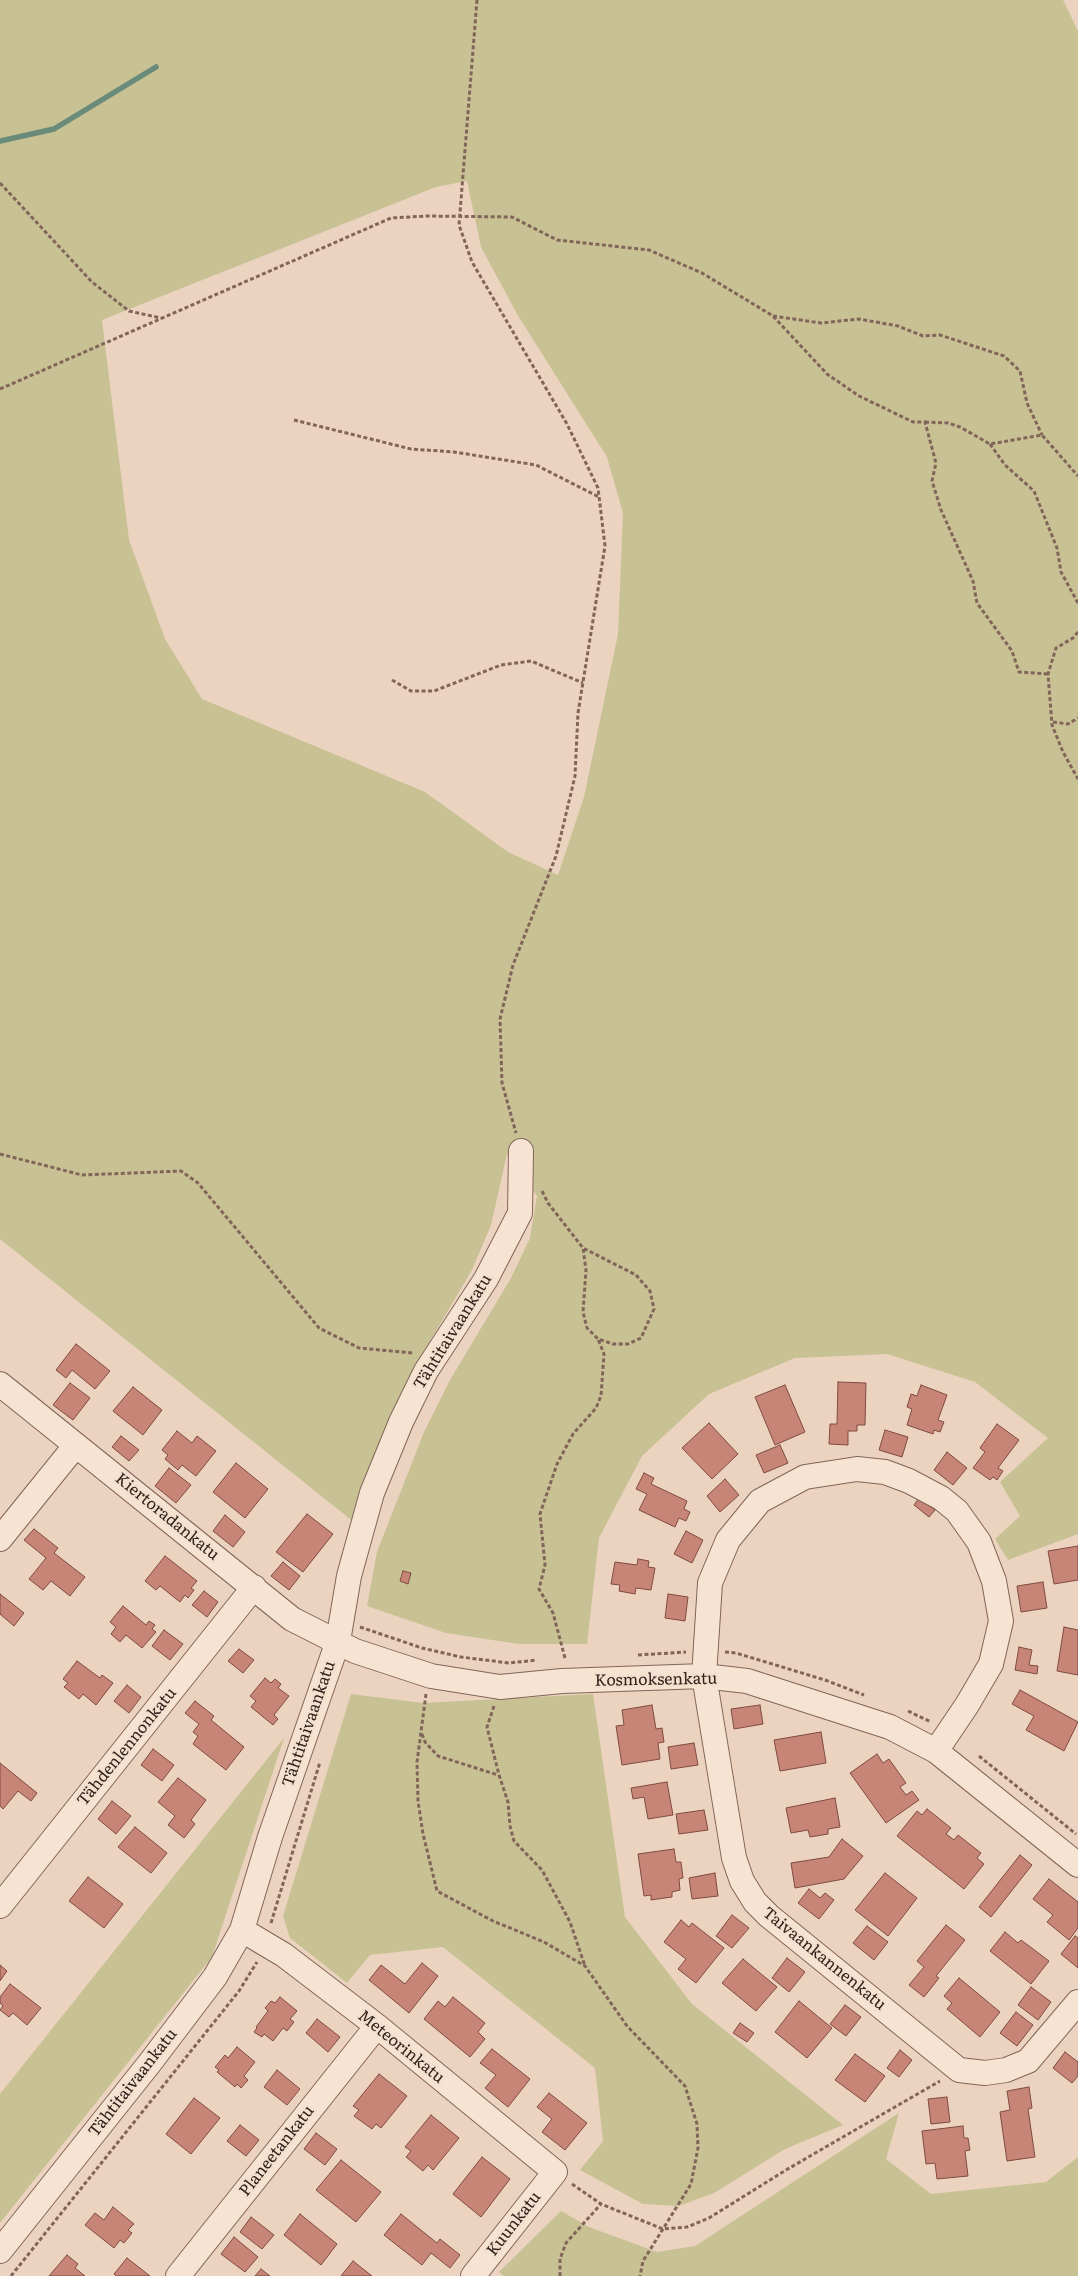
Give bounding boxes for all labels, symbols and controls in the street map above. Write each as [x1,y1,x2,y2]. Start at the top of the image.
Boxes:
street label: Tähtitaivaankatu [410,1271,496,1393]
street label: Kiertoradankatu [111,1469,223,1565]
street label: Tähtitaivaankatu [278,1658,340,1790]
street label: Kosmoksenkatu [594,1669,718,1691]
street label: Tähdenlennonkatu [73,1684,181,1810]
street label: Taivaankannenkatu [758,1903,890,2015]
street label: Meteorinkatu [354,2006,448,2088]
street label: Tähtitaivaankatu [85,2025,181,2141]
street label: Planeetankatu [236,2102,318,2200]
street label: Kuunkatu [483,2188,545,2260]

